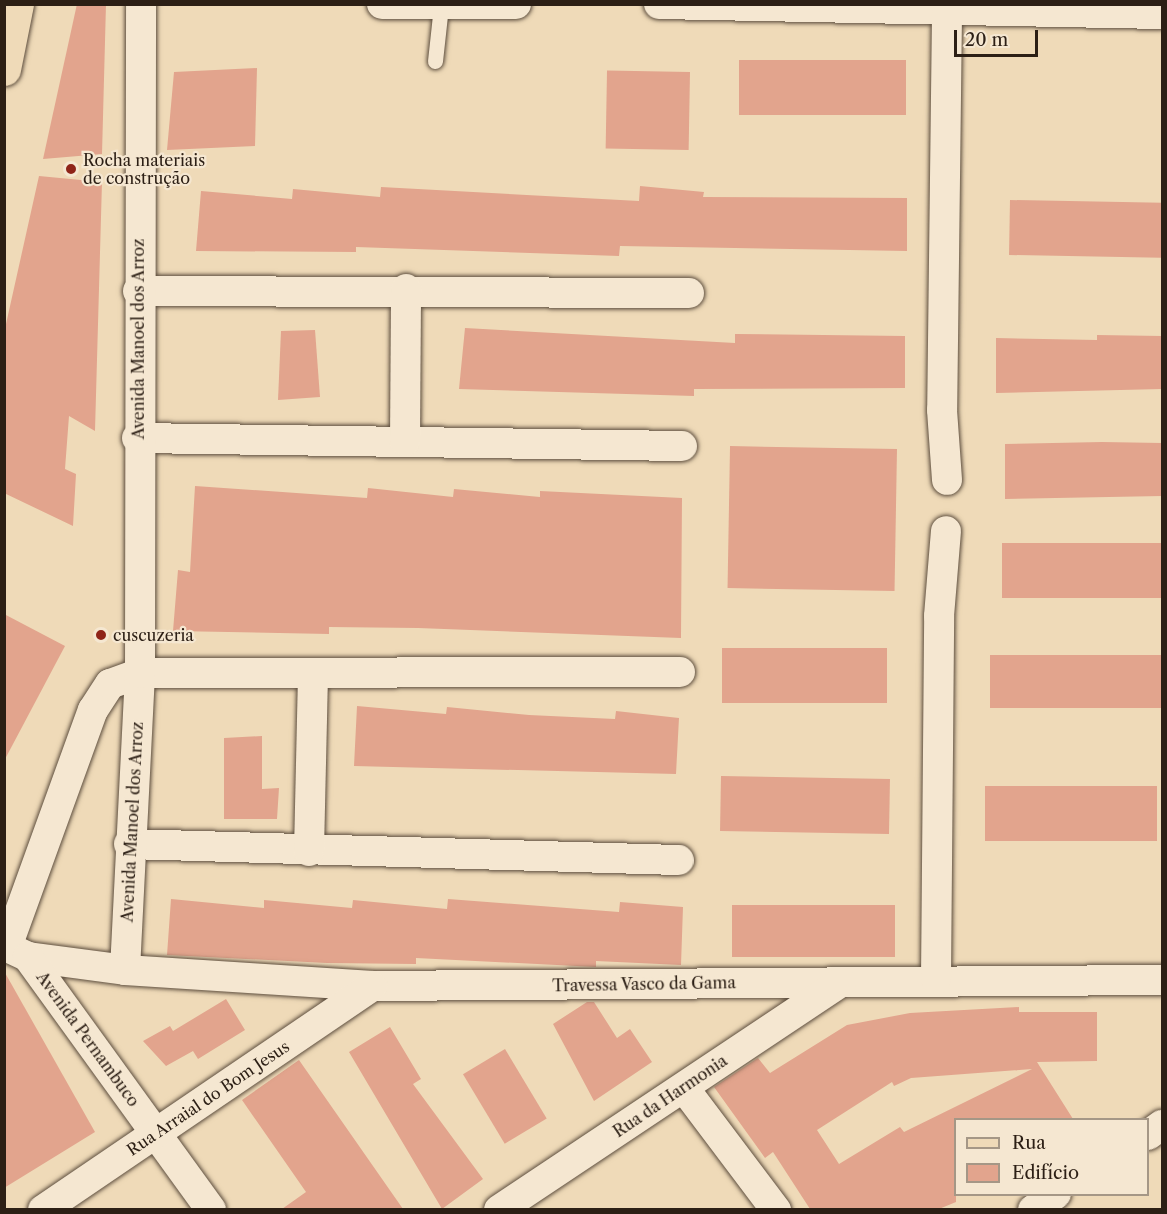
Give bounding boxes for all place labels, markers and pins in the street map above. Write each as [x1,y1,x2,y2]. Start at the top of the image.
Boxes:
place label: Rocha materiais de construção [83,150,205,188]
marker: Rocha materiais de construção [64,162,78,176]
place label: cuscuzeria [113,625,194,645]
marker: cuscuzeria [94,628,108,642]

